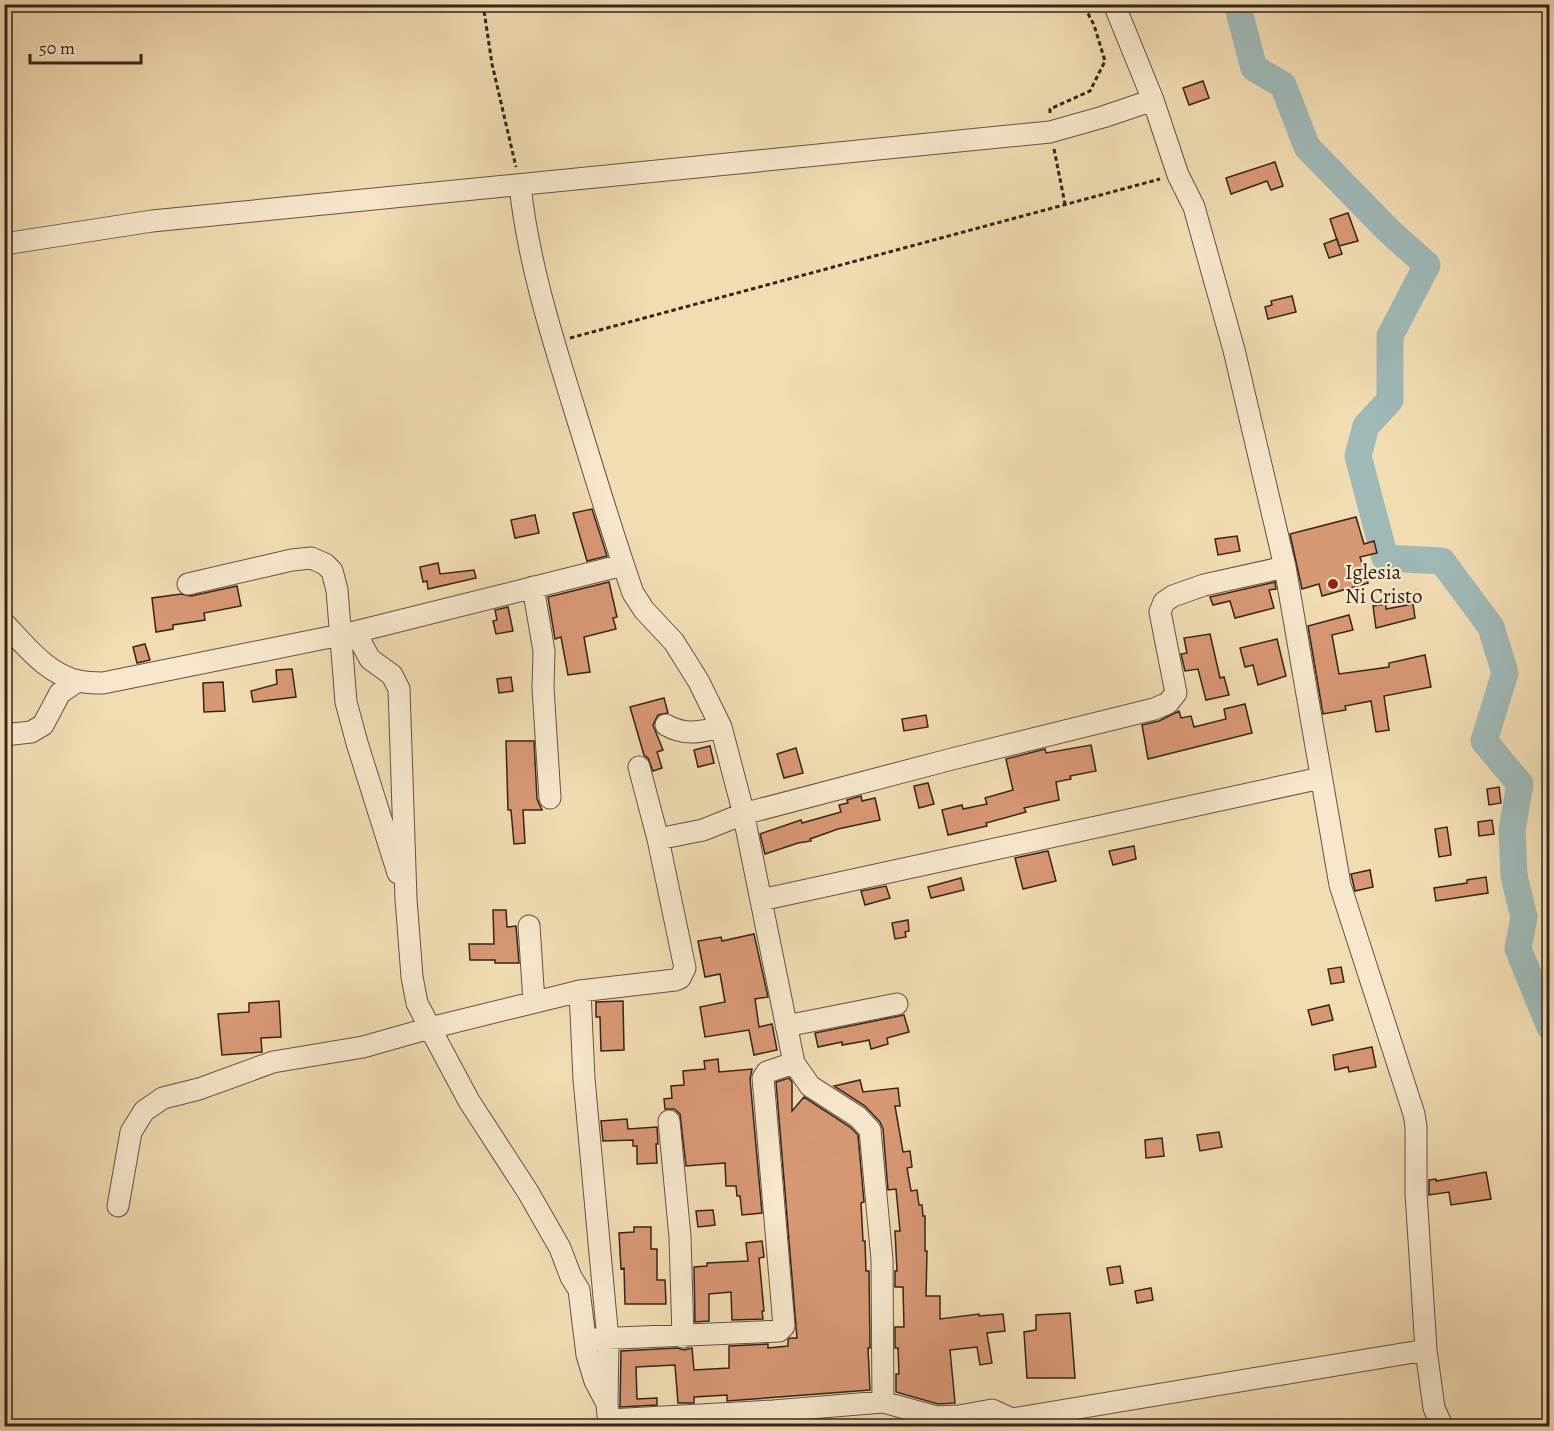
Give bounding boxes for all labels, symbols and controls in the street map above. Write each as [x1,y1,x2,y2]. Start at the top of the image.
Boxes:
scale bar [30,27,141,65]
text: 50 m [39,36,75,60]
place label: Iglesia Ni Cristo [1345,558,1423,610]
marker: Iglesia Ni Cristo [1326,577,1340,591]

